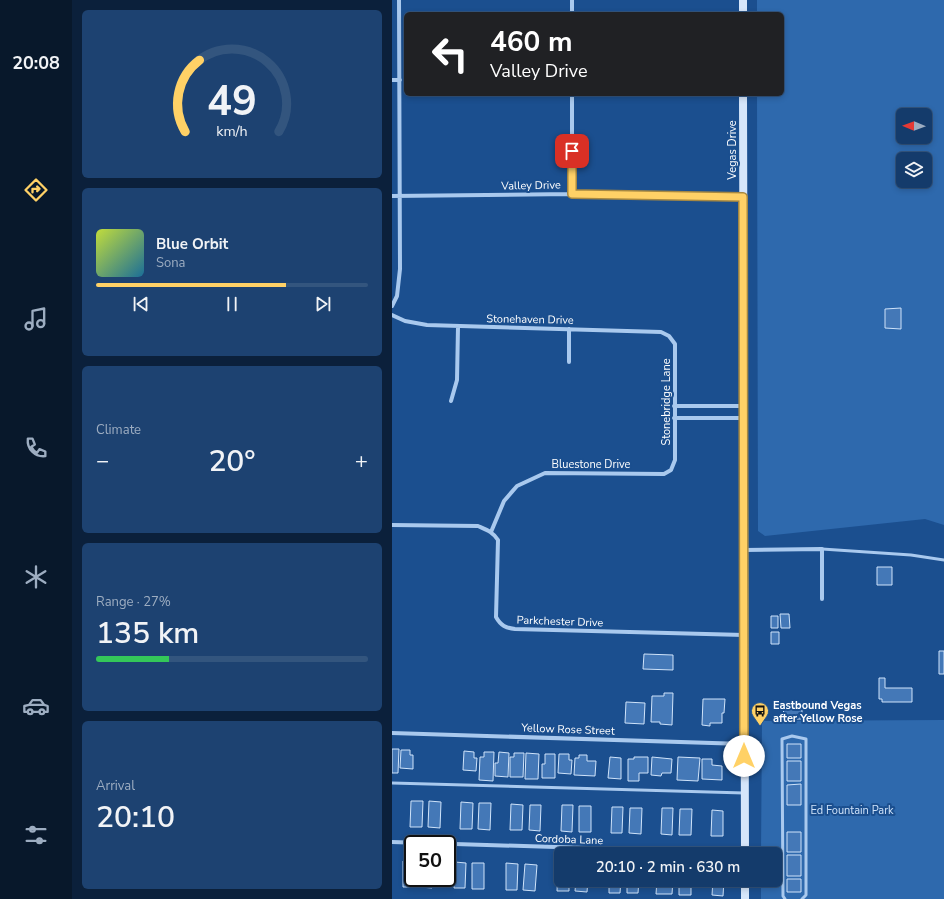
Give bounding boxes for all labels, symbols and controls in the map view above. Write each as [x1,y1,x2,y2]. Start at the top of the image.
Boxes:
text: 460 m [490,23,573,61]
icon: left [424,28,476,80]
text: 20:08 [12,51,60,75]
text: Valley Drive [490,59,588,83]
text: 49 [207,73,257,130]
north arrow [896,108,932,144]
map controls [896,108,932,188]
street label: Vegas Drive [725,120,740,181]
text: km/h [216,121,248,140]
pin [555,134,589,168]
icon: arrive [561,140,583,162]
button: layers [896,152,932,188]
icon: directions [22,176,50,204]
street label: Valley Drive [500,177,561,194]
text: Blue Orbit [156,234,228,254]
text: Sona [156,254,186,272]
icon: previous [130,293,152,315]
icon: pause [221,293,243,315]
icon: next [312,293,334,315]
icon: music [22,305,50,333]
street label: Stonehaven Drive [486,311,574,328]
street label: Stonebridge Lane [659,358,674,446]
text: Climate [96,421,141,439]
icon: phone [22,434,50,462]
text: 20° [208,441,256,482]
text: − [96,446,109,476]
text: + [355,446,368,476]
street label: Bluestone Drive [552,457,631,472]
icon: climate [22,563,50,591]
text: Range · 27% [96,593,171,611]
street label: Parkchester Drive [516,612,604,631]
text: 135 km [96,613,199,654]
icon: car [22,692,50,720]
place label: Eastbound Vegas after Yellow Rose [773,698,863,726]
bus stop icon: Eastbound Vegas after Yellow Rose [750,701,770,726]
street label: Yellow Rose Street [520,720,615,739]
position arrow [723,735,765,777]
text: Arrival [96,777,135,795]
text: 20:10 [96,797,175,838]
park label: Ed Fountain Park [810,803,894,818]
icon: filters [22,821,50,849]
street label: Cordoba Lane [534,831,604,848]
speed limit sign: 50 [404,835,456,887]
text: 20:10 · 2 min · 630 m [596,857,740,877]

